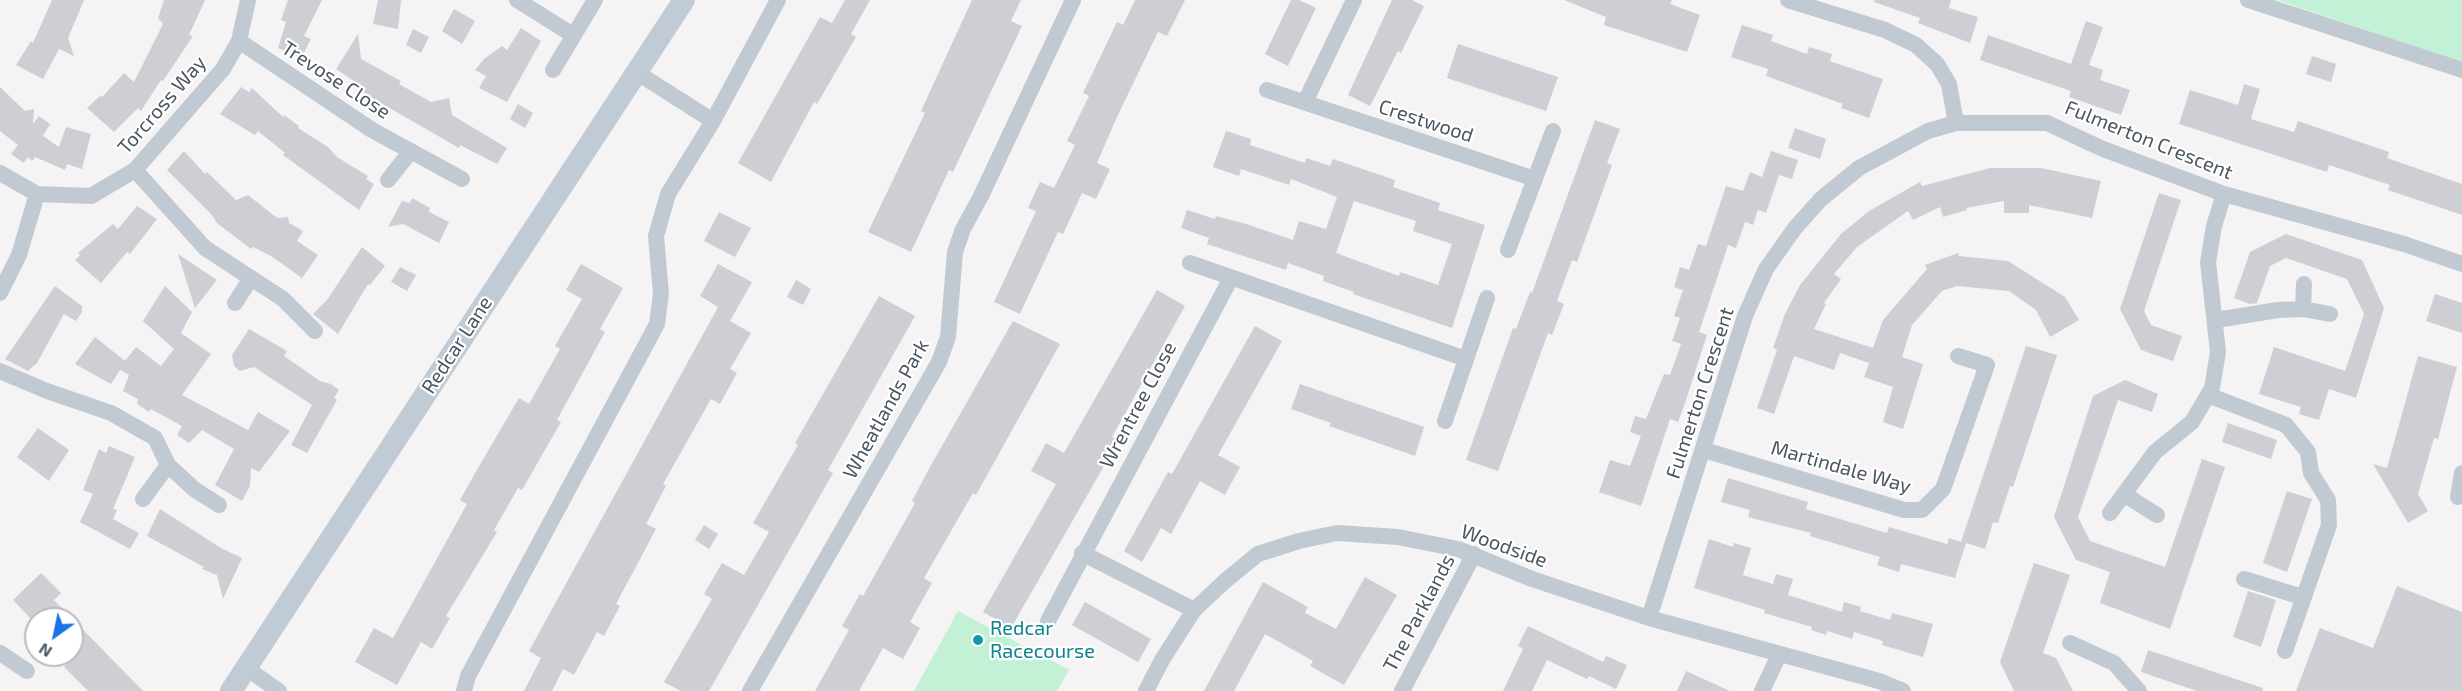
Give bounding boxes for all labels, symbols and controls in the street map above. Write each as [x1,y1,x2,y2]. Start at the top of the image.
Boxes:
street label: Trevose Close [277,36,395,124]
street label: Torcross Way [113,51,211,159]
street label: Crestwood [1376,94,1476,148]
street label: Fulmerton Crescent [2062,95,2236,185]
street label: Redcar Lane [417,292,497,398]
street label: Fulmerton Crescent [1661,304,1739,482]
street label: Wheatlands Park [838,335,934,483]
street label: Wrentree Close [1095,338,1181,472]
street label: Martindale Way [1768,436,1914,498]
street label: Woodside [1458,519,1550,573]
street label: The Parklands [1378,550,1460,676]
north arrow [24,607,84,667]
place label: Redcar Racecourse [990,616,1095,663]
marker: Redcar Racecourse [971,633,985,647]
text: N [35,640,55,662]

